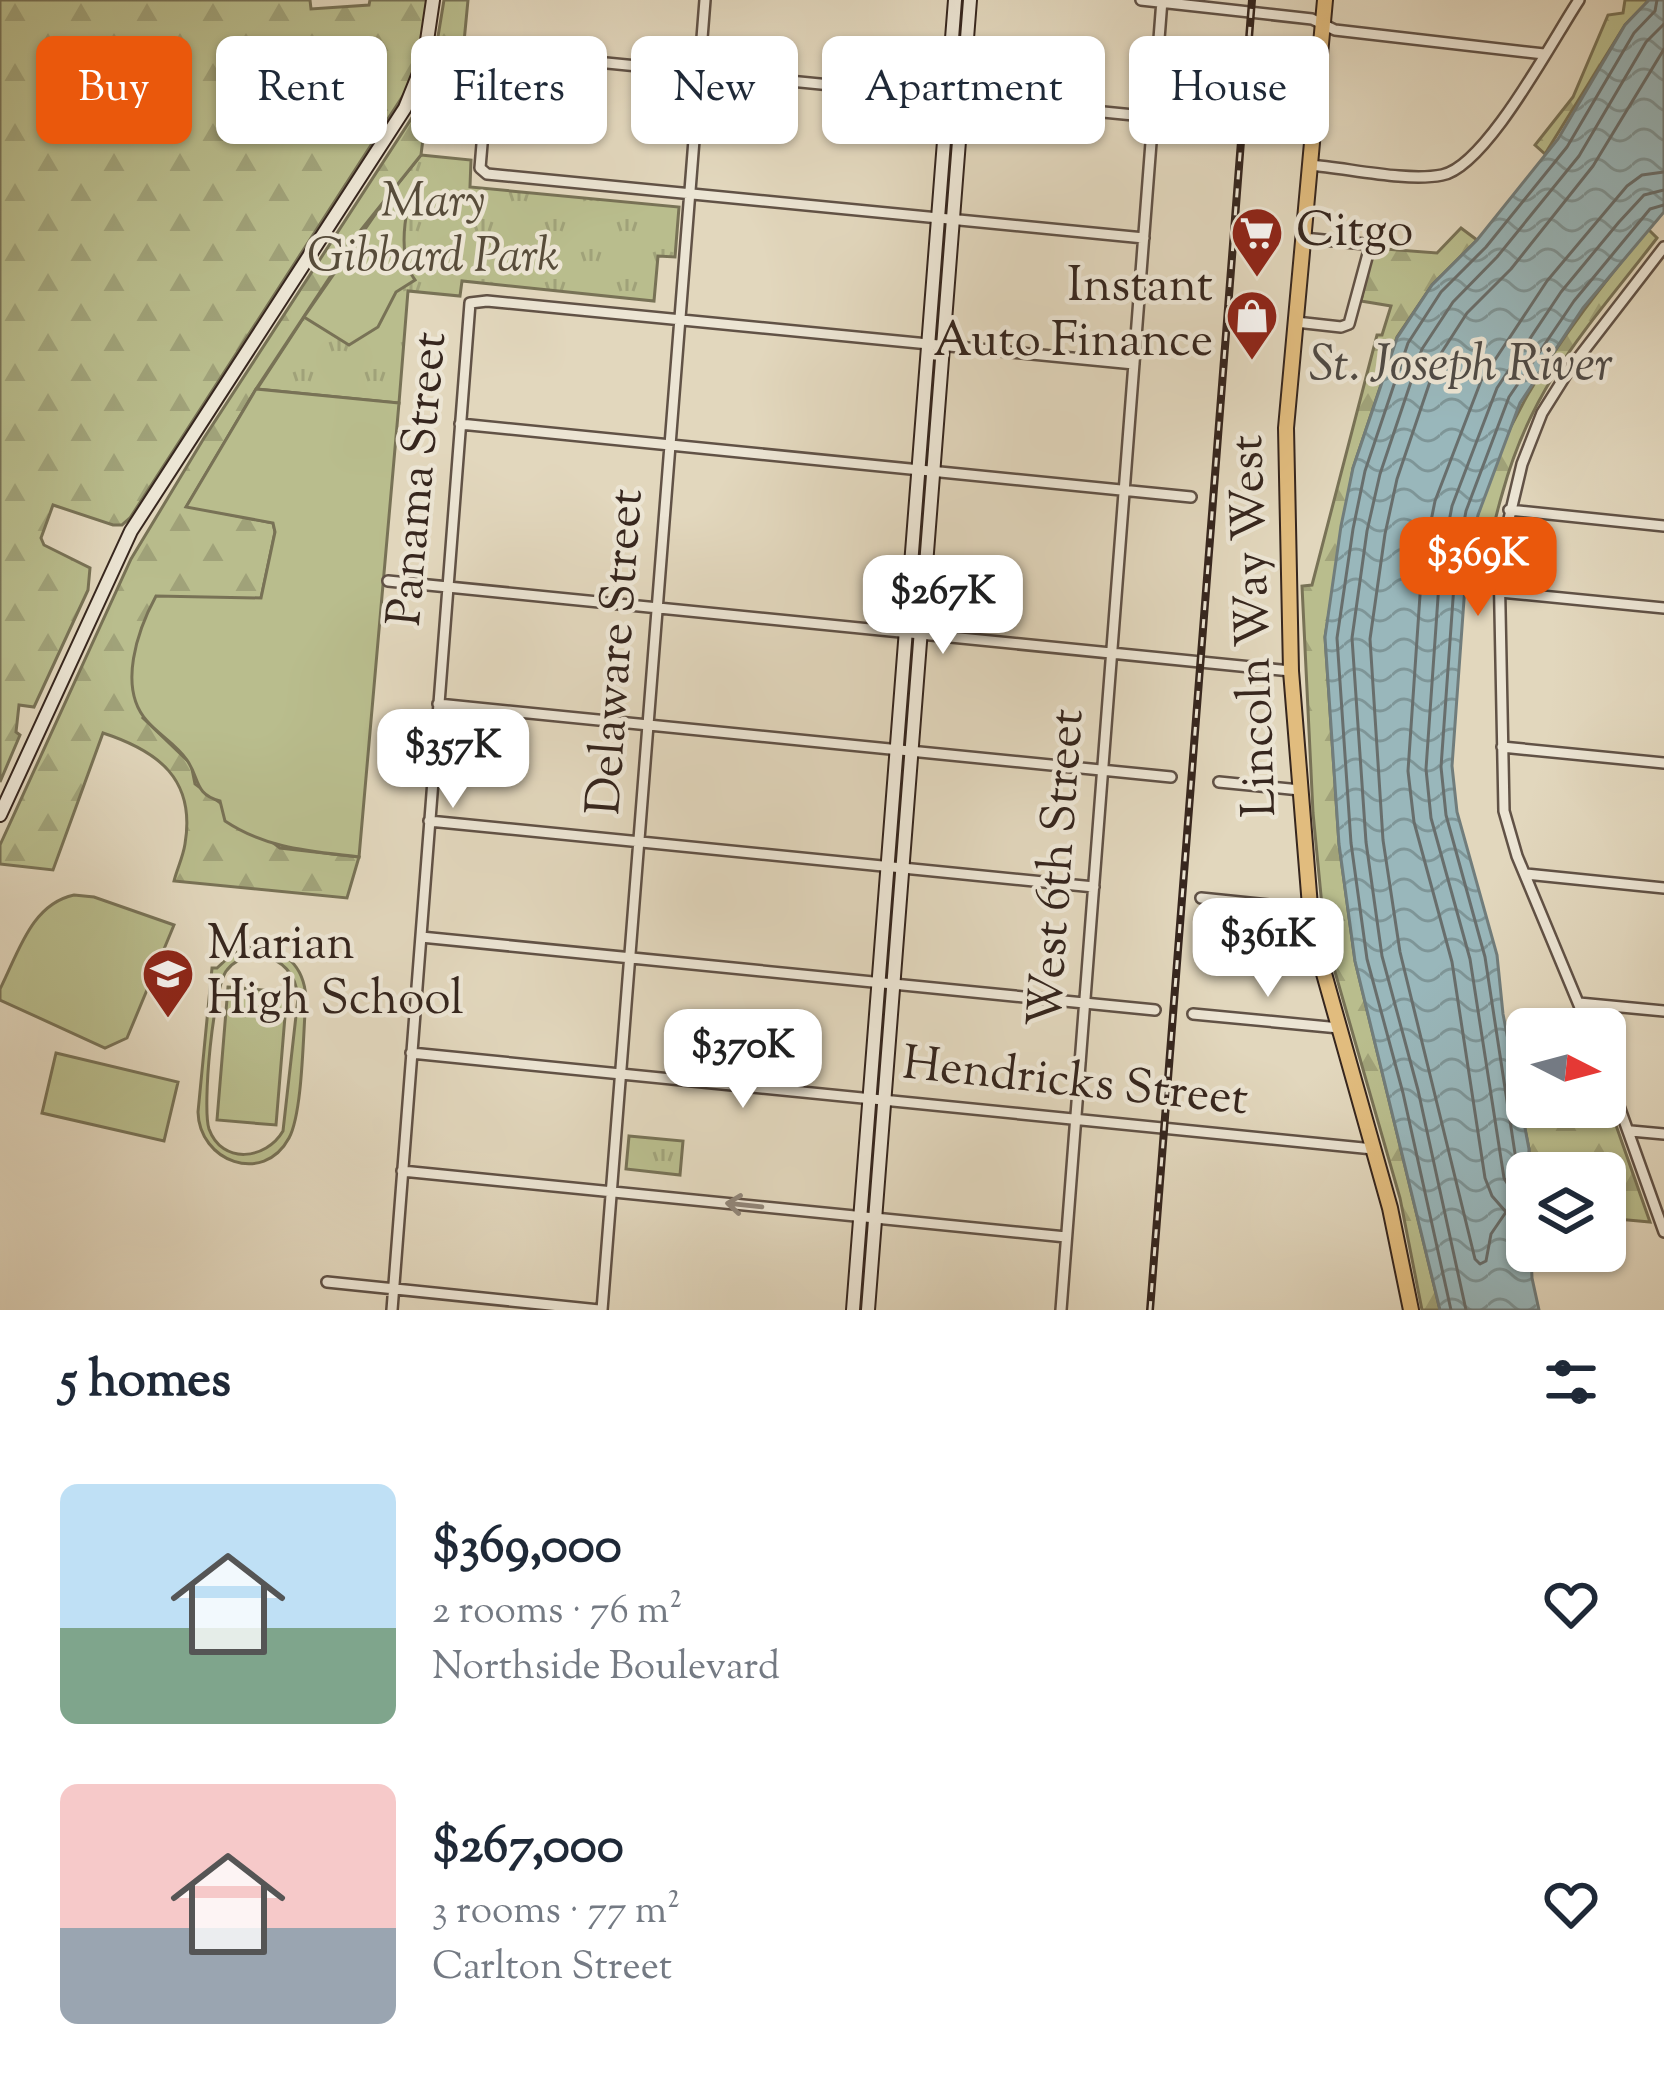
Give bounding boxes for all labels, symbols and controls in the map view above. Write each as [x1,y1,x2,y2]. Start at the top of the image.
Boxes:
chip: Buy [36,36,192,144]
chip: Rent [216,36,387,144]
chip: Filters [411,36,607,144]
chip: New [631,36,798,144]
chip: Apartment [822,36,1105,144]
chip: House [1129,36,1329,144]
park label: Mary Gibbard Park [307,169,559,293]
place label: Citgo [1296,199,1413,268]
supermarket icon: Citgo [1229,205,1285,279]
place label: Instant Auto Finance [933,254,1213,378]
shop icon: Instant Auto Finance [1224,288,1280,362]
street label: Panama Street [373,329,467,629]
water label: St. Joseph River [1309,330,1613,403]
street label: Lincoln Way West [1215,434,1297,818]
street label: Delaware Street [572,487,664,817]
pin: $369K [1394,517,1562,619]
text: $369K [1427,528,1529,584]
pin: $267K [859,555,1027,657]
text: $267K [890,566,996,622]
street label: West 6th Street [1013,707,1105,1029]
pin: $357K [369,709,537,811]
text: $357K [404,720,502,776]
pin: $361K [1184,898,1352,1000]
text: $361K [1220,909,1316,965]
place label: Marian High School [207,912,464,1036]
school or university icon: Marian High School [140,946,196,1020]
north arrow [1506,1008,1626,1128]
map controls [1506,1008,1626,1272]
pin: $370K [659,1009,827,1111]
text: $370K [691,1020,795,1076]
street label: Hendricks Street [899,1032,1251,1136]
button: layers [1506,1152,1626,1272]
one-way arrow [725,1193,764,1216]
text: 5 homes [60,1346,231,1419]
icon: filters [1538,1349,1604,1415]
text: $369,000 [432,1512,622,1585]
icon: home [156,1532,300,1676]
icon: heart [1538,1571,1604,1637]
text: 2 rooms · 76 m² [432,1585,683,1641]
text: Northside Boulevard [432,1641,780,1697]
text: $267,000 [432,1812,624,1885]
icon: home [156,1832,300,1976]
icon: heart [1538,1871,1604,1937]
text: 3 rooms · 77 m² [432,1885,680,1941]
text: Carlton Street [432,1941,672,1997]

